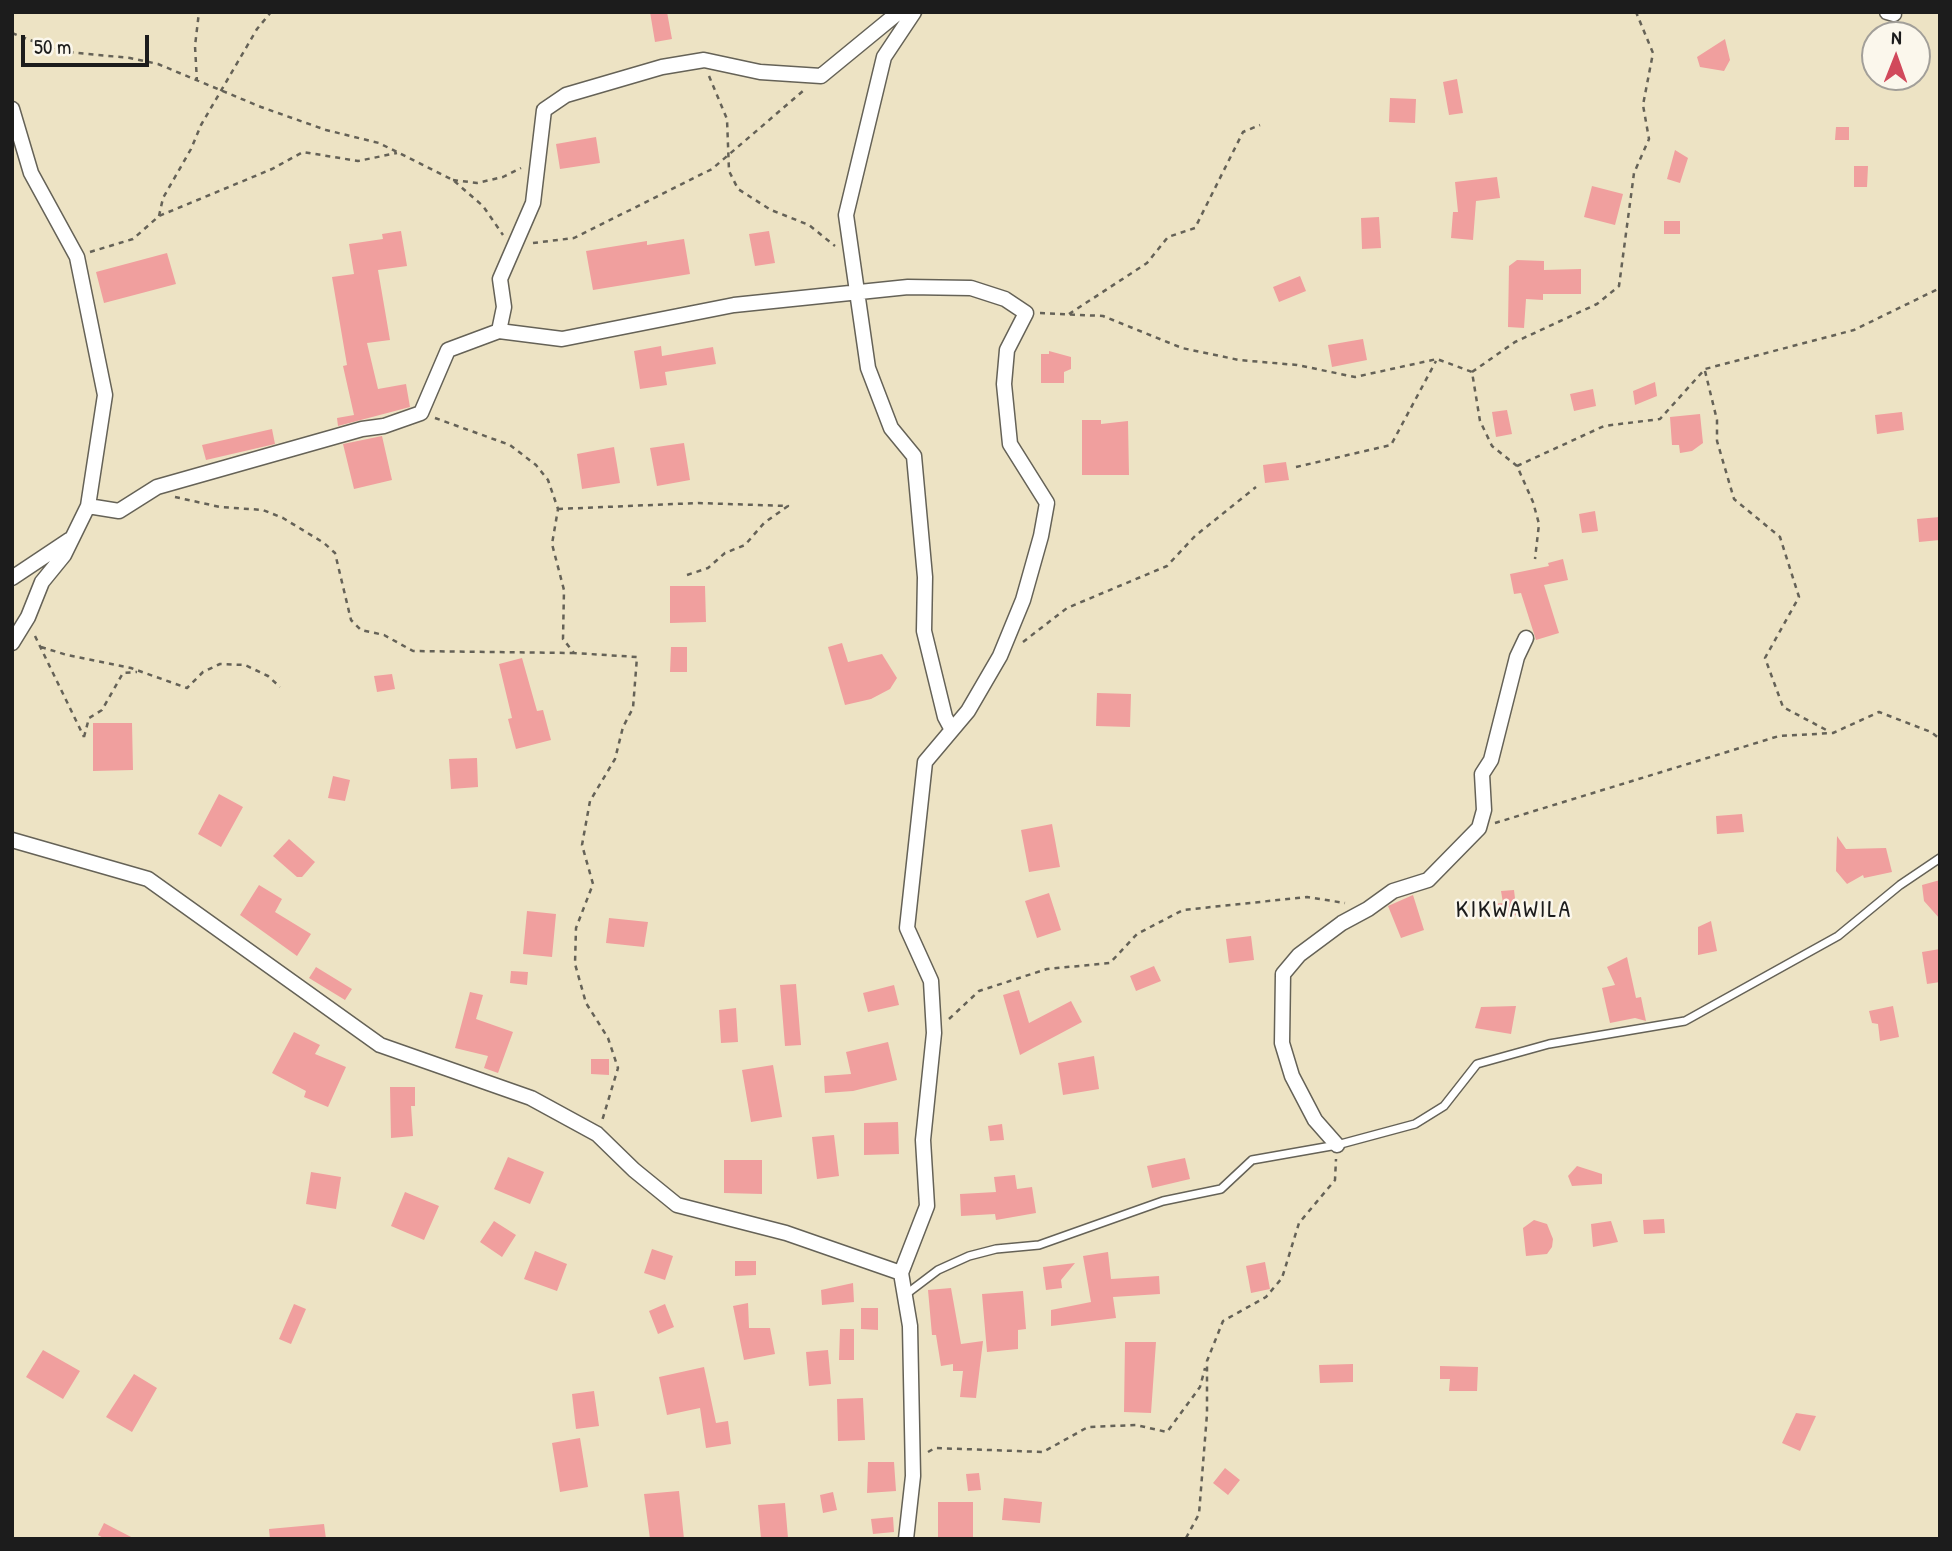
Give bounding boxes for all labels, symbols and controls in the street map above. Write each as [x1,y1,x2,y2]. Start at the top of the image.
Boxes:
scale bar [24,21,152,65]
north arrow [1861,21,1931,91]
text: N [1891,24,1902,50]
text: 50 m [34,32,71,61]
district label: KIKWAWILA [1457,897,1571,925]

